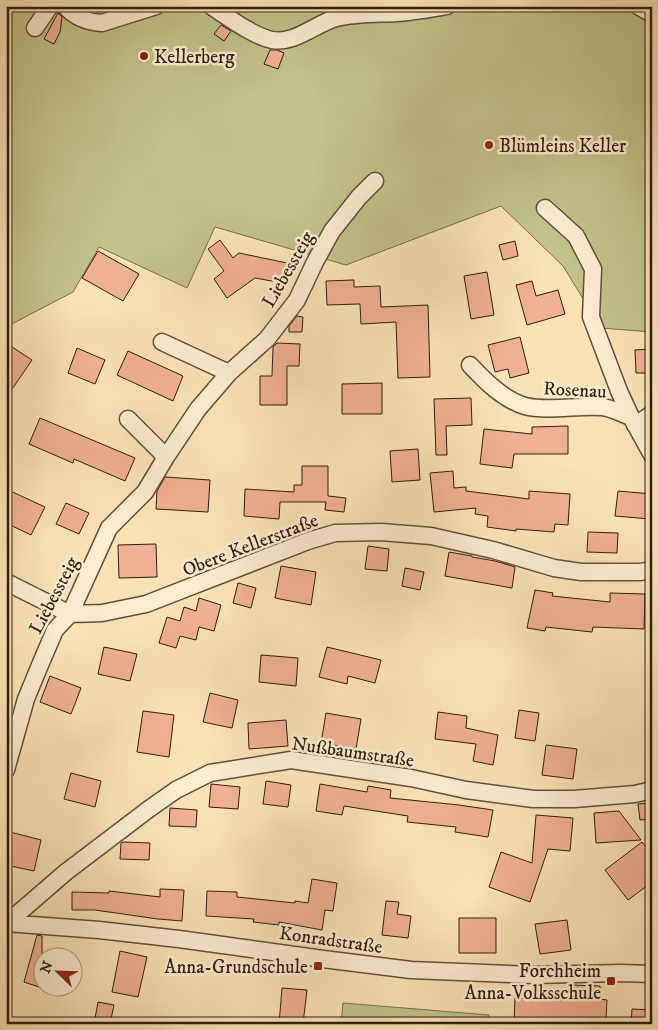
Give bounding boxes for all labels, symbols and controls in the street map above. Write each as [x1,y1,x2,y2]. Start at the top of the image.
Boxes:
place label: Kellerberg [154,46,235,69]
marker: Kellerberg [138,50,150,62]
place label: Blümleins Keller [499,135,626,158]
marker: Blümleins Keller [483,139,495,151]
street label: Liebessteig [257,227,320,312]
street label: Rosenau [543,377,607,404]
street label: Obere Kellerstraße [179,509,322,582]
street label: Liebessteig [24,553,85,638]
street label: Nußbaumstraße [290,733,416,772]
street label: Konradstraße [278,922,384,959]
north arrow [32,948,82,998]
place label: Anna-Grundschule [164,956,308,979]
text: N [36,958,58,976]
marker: Anna-Grundschule [312,960,324,972]
place label: Forchheim Anna-Volksschule [465,960,601,1005]
marker: Forchheim Anna-Volksschule [605,975,617,987]

